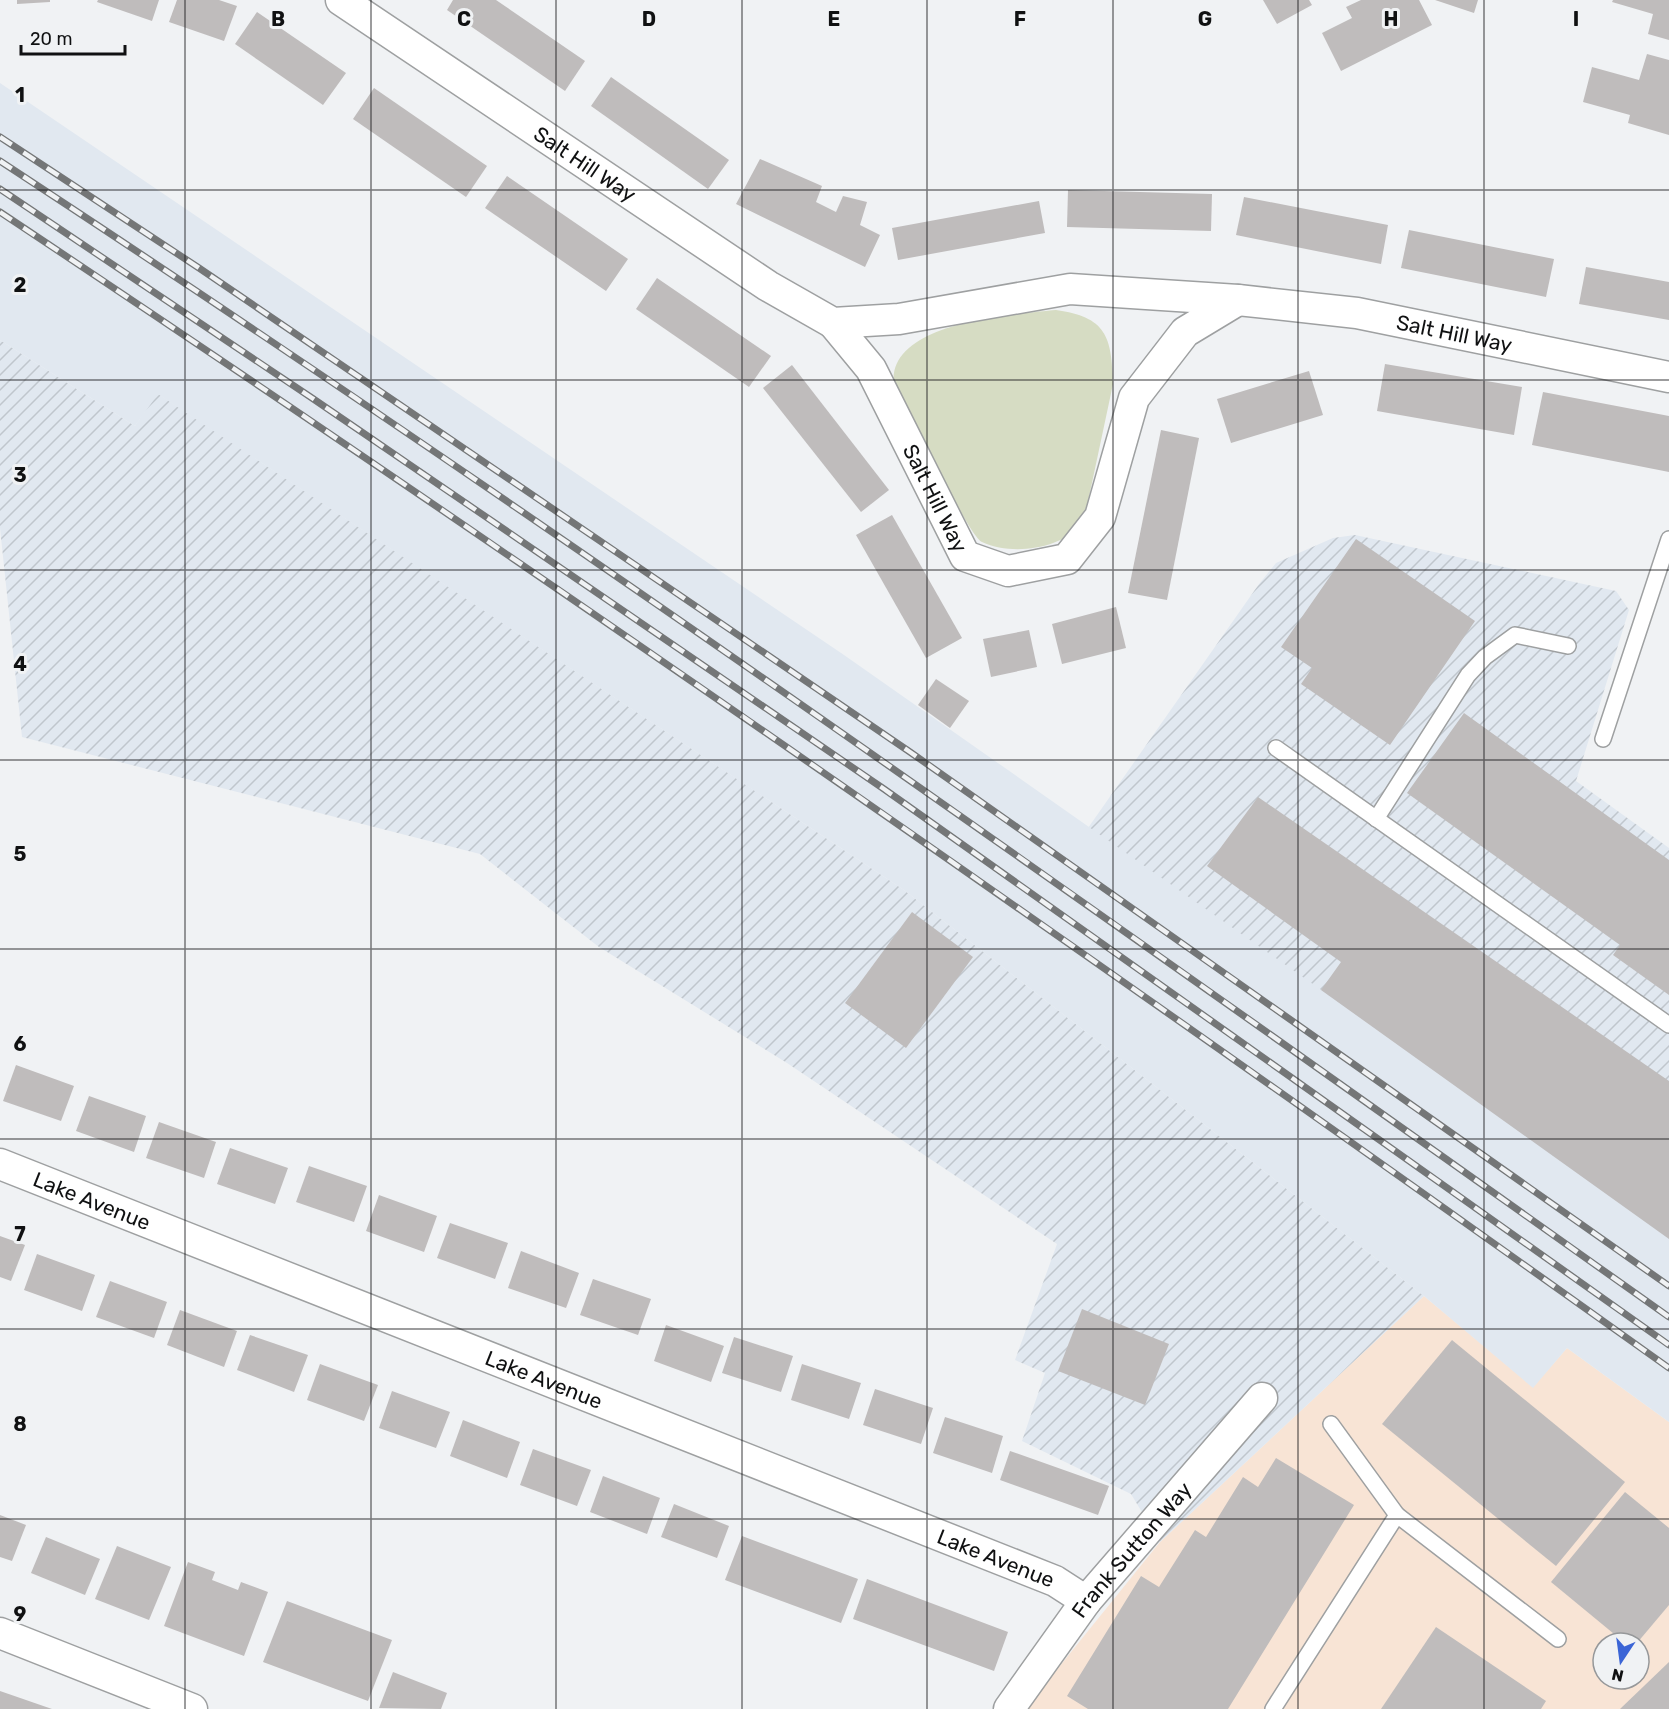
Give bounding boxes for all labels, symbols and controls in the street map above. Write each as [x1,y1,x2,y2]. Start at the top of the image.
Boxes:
text: B [271,7,285,31]
text: C [457,7,471,31]
text: D [642,7,656,31]
text: E [828,7,840,31]
text: F [1014,7,1026,31]
text: G [1198,7,1212,31]
text: H [1384,7,1398,31]
text: I [1573,7,1579,31]
scale bar [21,18,124,56]
text: 20 m [30,28,72,50]
text: 1 [15,83,25,107]
street label: Salt Hill Way [529,121,641,207]
text: 2 [14,273,27,297]
street label: Salt Hill Way [1394,309,1515,357]
street label: Salt Hill Way [898,440,974,556]
text: 3 [13,463,27,487]
text: 4 [13,652,27,676]
text: 5 [14,842,27,866]
text: 6 [13,1032,27,1056]
street label: Lake Avenue [30,1166,154,1235]
text: 7 [14,1222,26,1246]
street label: Lake Avenue [482,1345,606,1413]
text: 8 [13,1412,27,1436]
street label: Frank Sutton Way [1066,1476,1197,1622]
street label: Lake Avenue [934,1523,1058,1592]
text: 9 [14,1602,27,1626]
north arrow [1591,1631,1651,1691]
text: N [1610,1665,1625,1686]

